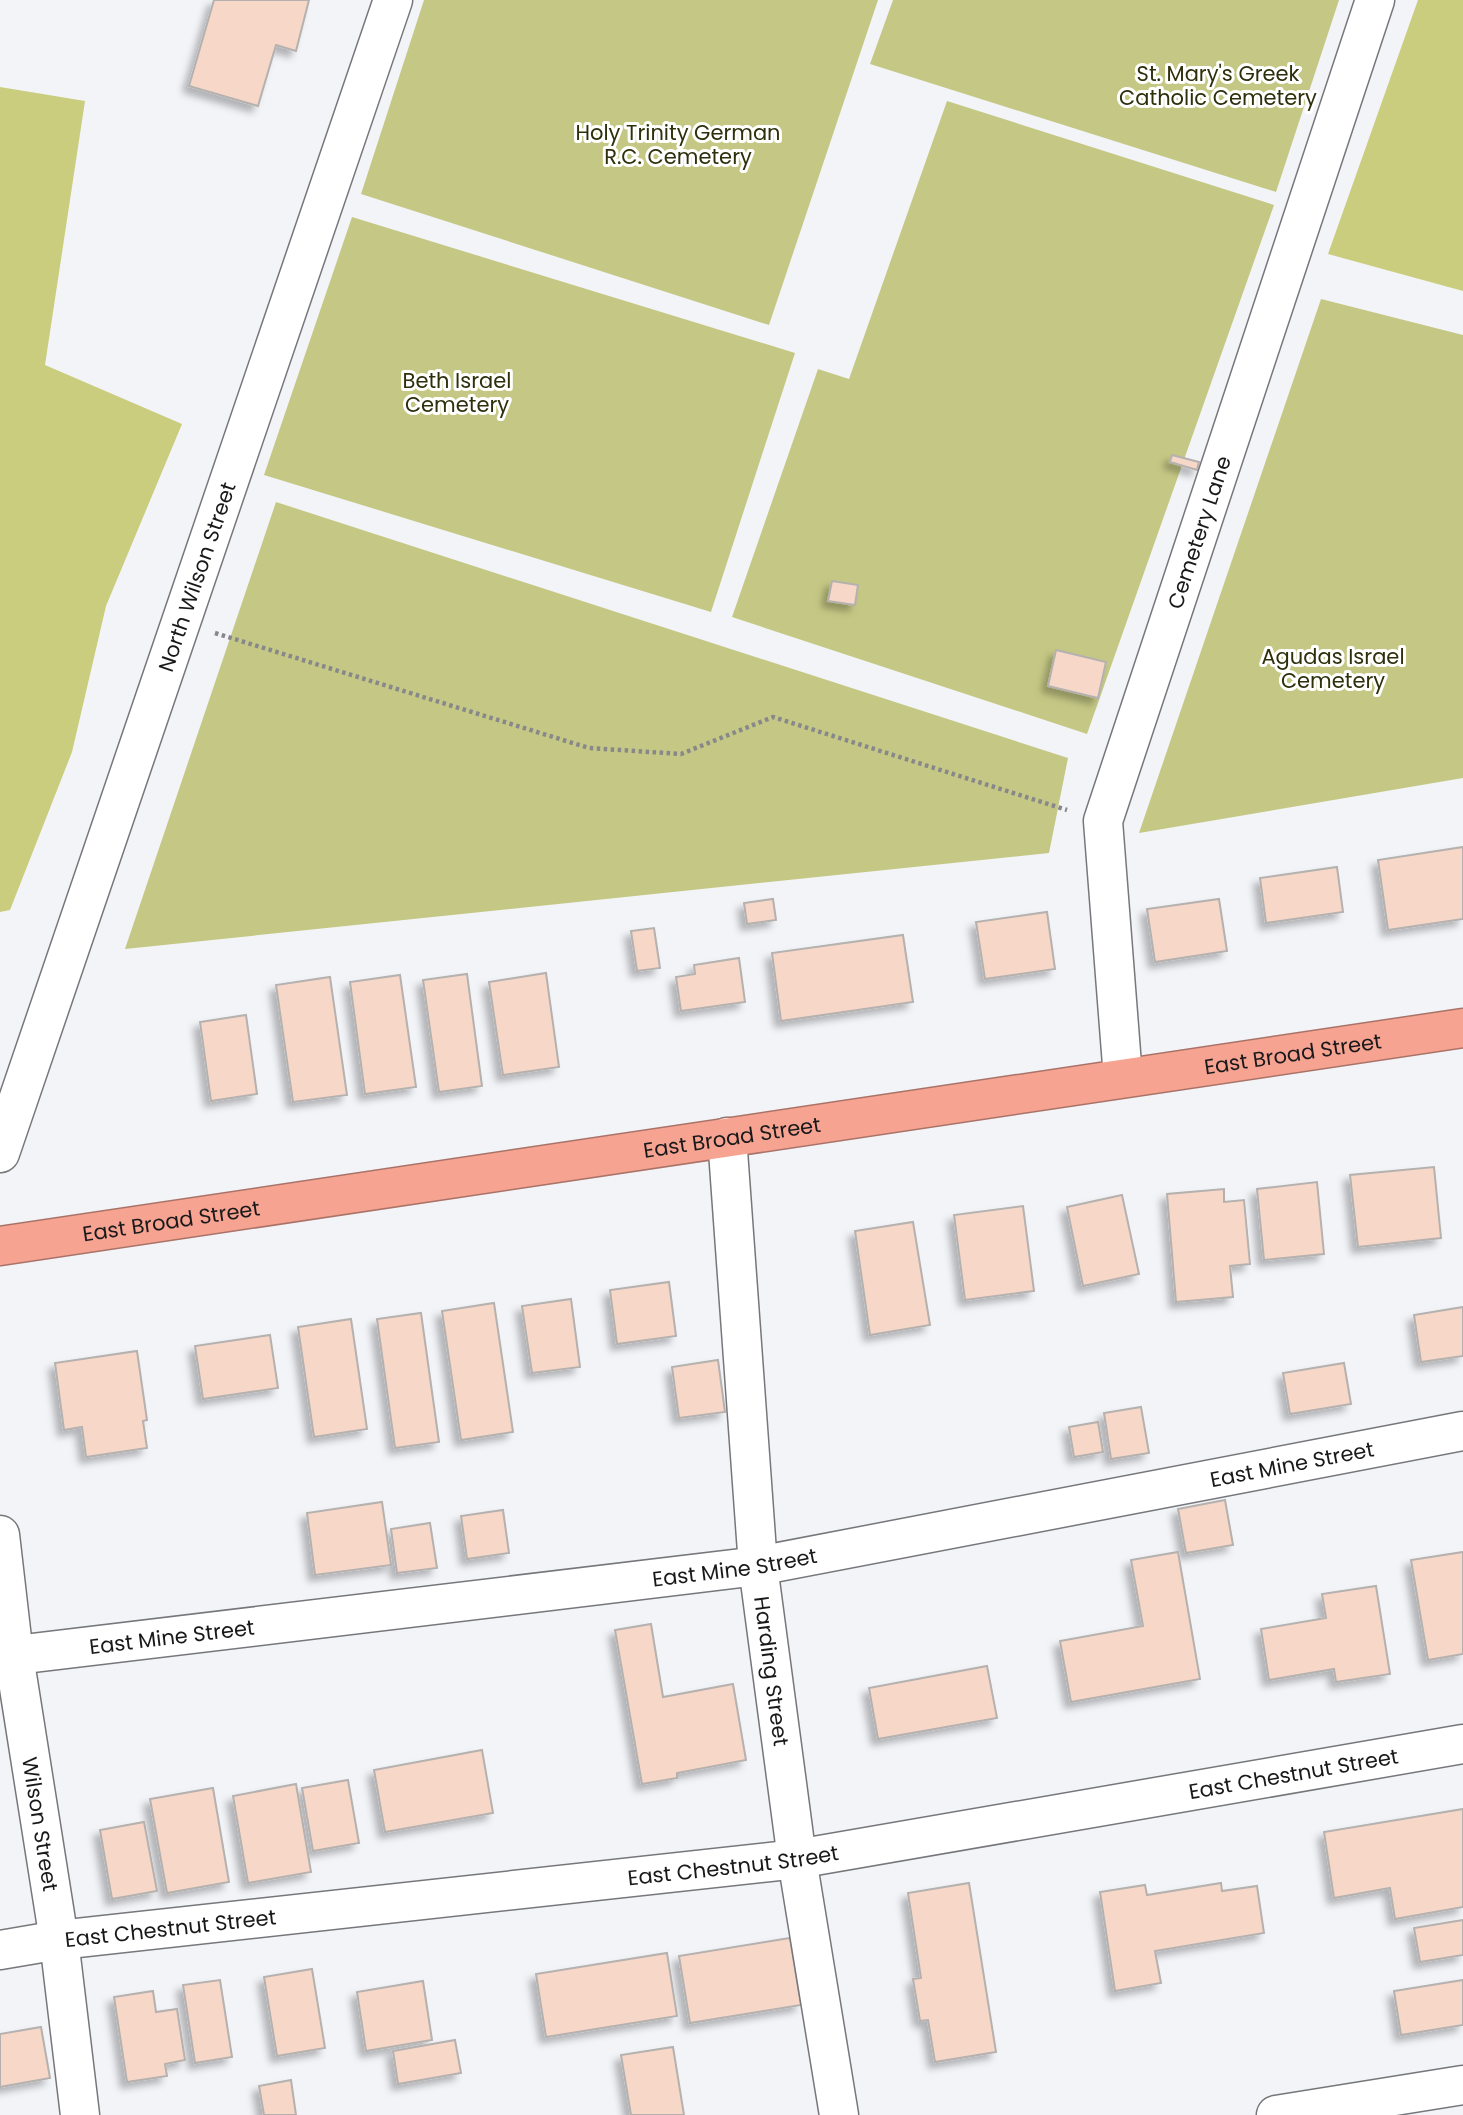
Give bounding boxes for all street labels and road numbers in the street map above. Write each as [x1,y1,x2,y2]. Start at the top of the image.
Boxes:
street label: Cemetery Lane [1160,452,1238,613]
street label: North Wilson Street [151,478,242,675]
street label: East Broad Street [1202,1026,1383,1081]
street label: East Broad Street [641,1109,823,1164]
street label: East Broad Street [80,1193,262,1248]
street label: East Mine Street [1208,1434,1376,1494]
street label: East Mine Street [651,1541,819,1593]
street label: Harding Street [748,1594,796,1748]
street label: East Mine Street [88,1612,256,1661]
street label: East Chestnut Street [1186,1741,1400,1806]
street label: Wilson Street [16,1755,66,1893]
street label: East Chestnut Street [626,1838,841,1892]
street label: East Chestnut Street [63,1902,278,1954]

